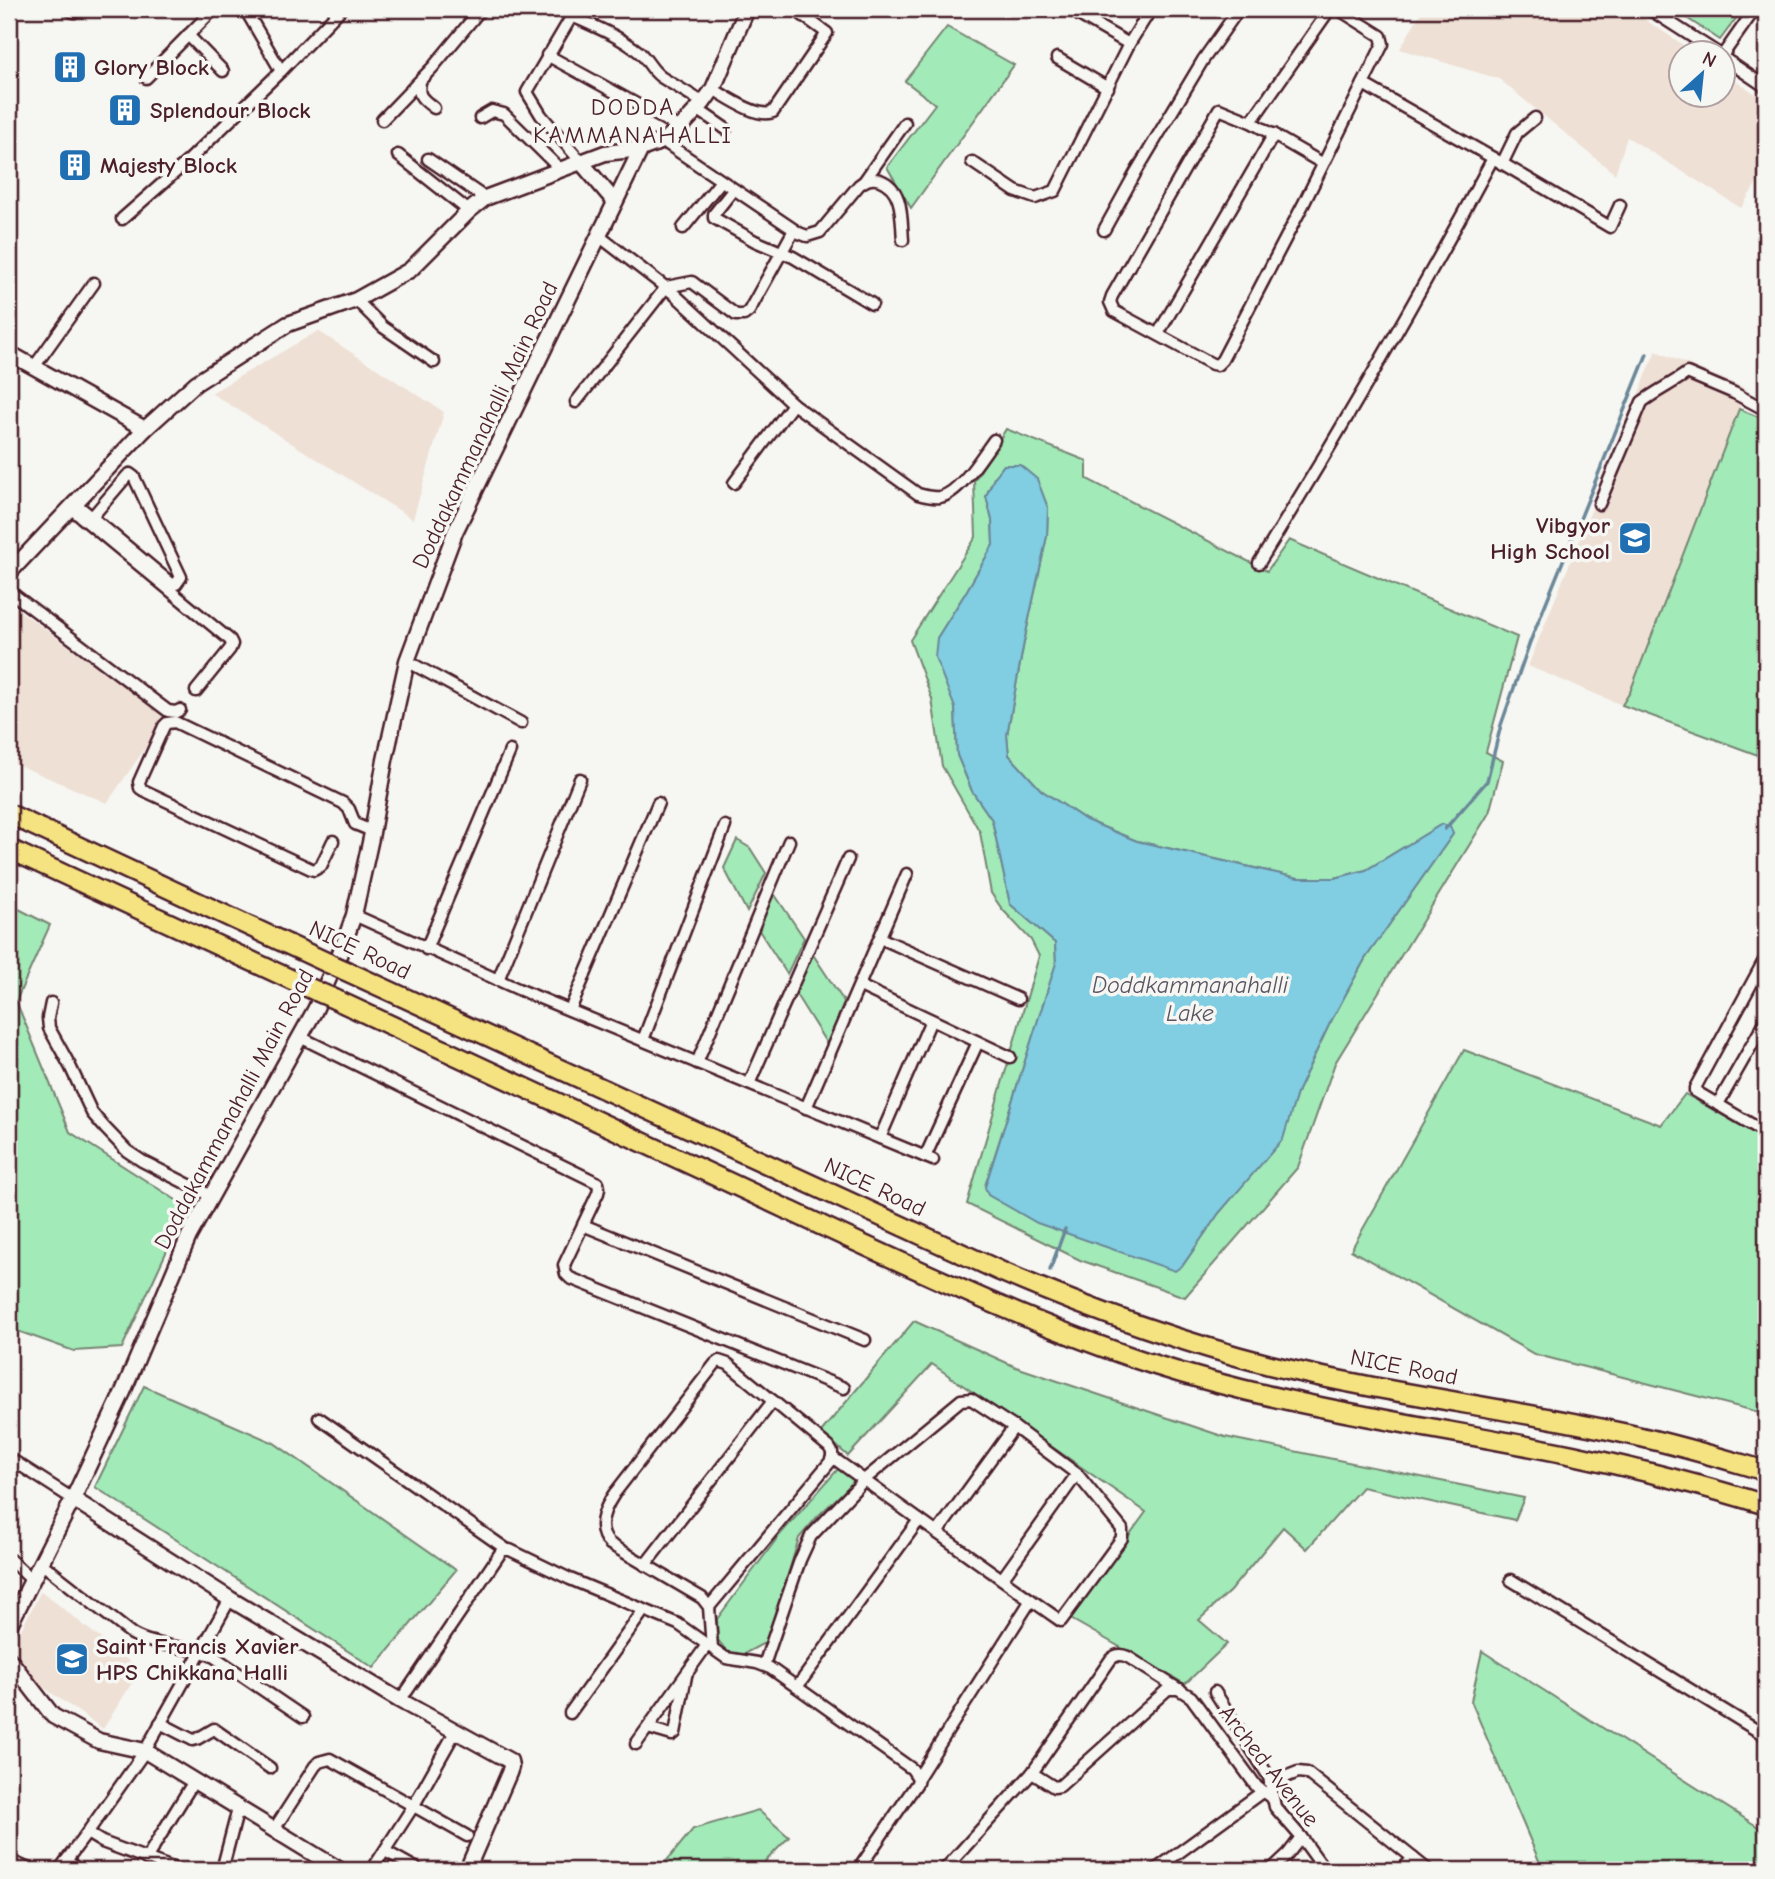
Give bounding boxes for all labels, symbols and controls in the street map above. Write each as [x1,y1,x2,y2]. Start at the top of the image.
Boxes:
north arrow [1666,38,1736,108]
text: N [1699,47,1720,72]
building icon: Glory Block [51,48,89,86]
place label: Glory Block [94,54,209,81]
building icon: Splendour Block [106,91,144,129]
district label: DODDA KAMMANAHALLI [533,93,733,149]
place label: Splendour Block [150,97,310,124]
building icon: Majesty Block [56,146,94,184]
place label: Majesty Block [100,152,237,179]
street label: Doddakammanahalli Main Road [407,277,563,573]
place label: Vibgyor High School [1490,512,1611,565]
school or university icon: Vibgyor High School [1616,519,1654,557]
street label: NICE Road [305,915,415,985]
street label: Doddakammanahalli Main Road [148,964,320,1254]
water label: Doddkammanahalli Lake [1092,971,1289,1027]
street label: NICE Road [820,1152,930,1222]
street label: NICE Road [1348,1343,1460,1391]
place label: Saint Francis Xavier HPS Chikkana Halli [96,1633,299,1686]
school or university icon: Saint Francis Xavier HPS Chikkana Halli [53,1640,91,1678]
street label: Arched Avenue [1213,1700,1325,1832]

